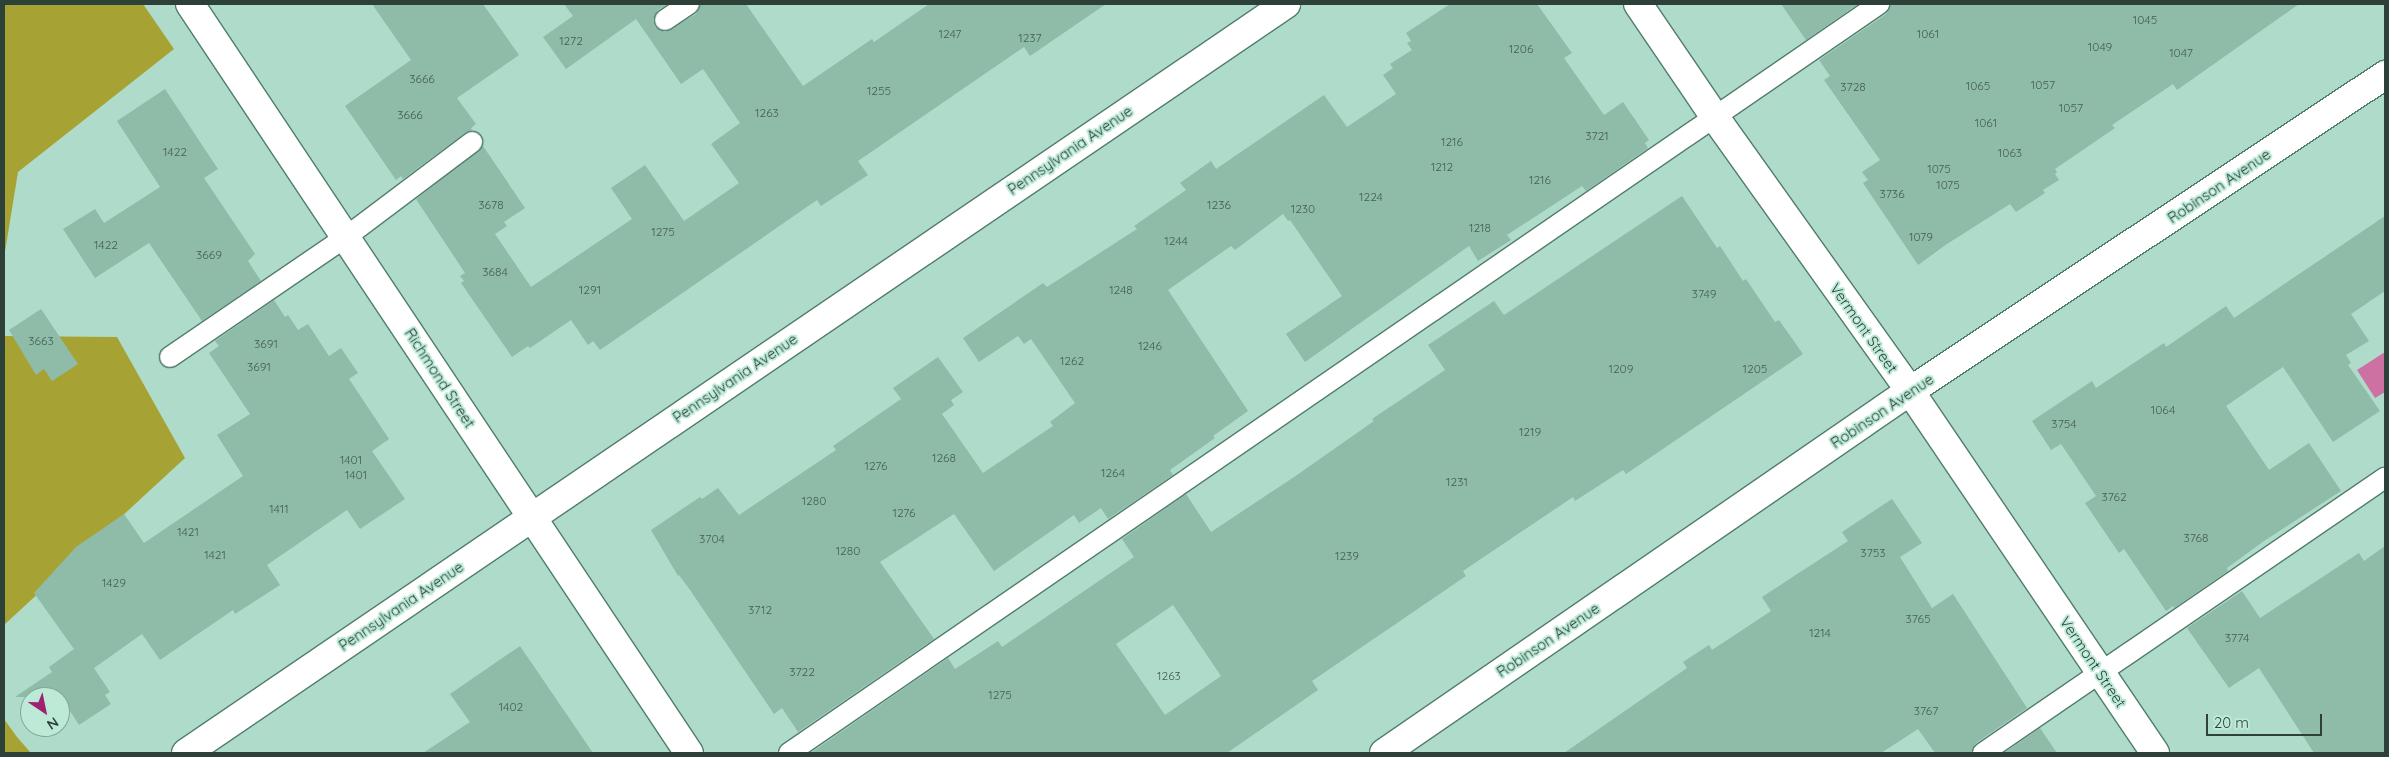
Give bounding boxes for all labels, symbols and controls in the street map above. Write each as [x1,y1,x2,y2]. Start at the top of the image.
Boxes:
house number: 1045 [2133,13,2157,27]
house number: 1247 [938,27,962,41]
house number: 1061 [1917,27,1939,41]
house number: 1237 [1018,31,1042,45]
house number: 1272 [559,34,583,48]
house number: 1049 [2088,40,2112,54]
house number: 1206 [1509,42,1533,56]
house number: 1047 [2169,46,2193,60]
house number: 3666 [409,72,435,86]
house number: 1057 [2031,78,2055,92]
house number: 1065 [1966,79,1990,93]
house number: 3728 [1840,80,1866,94]
house number: 1255 [867,84,891,98]
house number: 1057 [2059,101,2083,115]
street label: Pennsylvania Avenue [1004,102,1136,198]
house number: 1263 [755,106,779,120]
house number: 3666 [397,108,423,122]
house number: 1061 [1975,116,1997,130]
house number: 3721 [1585,129,1609,143]
house number: 1216 [1441,135,1463,149]
house number: 1422 [163,145,187,159]
street label: Robinson Avenue [2164,145,2274,227]
house number: 1063 [1998,146,2022,160]
house number: 1212 [1431,160,1453,174]
house number: 1075 [1927,162,1951,176]
house number: 1216 [1529,173,1551,187]
house number: 1075 [1936,178,1960,192]
house number: 3736 [1879,187,1905,201]
house number: 1224 [1359,190,1383,204]
house number: 3678 [478,198,504,212]
house number: 1236 [1207,198,1231,212]
house number: 1230 [1291,202,1315,216]
house number: 1218 [1469,221,1491,235]
house number: 1275 [651,225,675,239]
house number: 1079 [1909,230,1933,244]
house number: 1244 [1164,234,1188,248]
house number: 1422 [94,238,118,252]
house number: 3669 [196,248,222,262]
house number: 3684 [482,265,508,279]
street label: Vermont Street [1826,280,1902,376]
house number: 1291 [579,283,601,297]
house number: 1248 [1109,283,1133,297]
house number: 3749 [1692,287,1716,301]
street label: Richmond Street [401,325,479,431]
street label: Pennsylvania Avenue [669,330,801,426]
house number: 3663 [28,334,54,348]
house number: 3691 [254,337,278,351]
house number: 1246 [1138,339,1162,353]
house number: 1262 [1060,354,1084,368]
house number: 3691 [247,360,271,374]
house number: 1209 [1609,362,1633,376]
house number: 1205 [1743,362,1767,376]
street label: Robinson Avenue [1827,370,1937,452]
house number: 1064 [2151,403,2175,417]
house number: 3754 [2051,417,2077,431]
house number: 1219 [1519,425,1541,439]
house number: 1268 [932,451,956,465]
house number: 1401 [340,453,362,467]
house number: 1276 [864,459,888,473]
house number: 1264 [1101,466,1125,480]
house number: 1401 [345,468,367,482]
house number: 1231 [1446,475,1468,489]
house number: 3762 [2101,490,2127,504]
house number: 1280 [802,494,826,508]
house number: 1411 [269,502,289,516]
house number: 1276 [892,506,916,520]
house number: 1421 [177,525,199,539]
house number: 3768 [2183,531,2209,545]
house number: 3704 [699,532,725,546]
house number: 1280 [836,544,860,558]
house number: 3753 [1860,546,1886,560]
house number: 1421 [204,548,226,562]
house number: 1239 [1335,549,1359,563]
street label: Pennsylvania Avenue [335,558,467,654]
house number: 1429 [102,576,126,590]
street label: Robinson Avenue [1493,599,1603,681]
house number: 3712 [748,603,772,617]
house number: 3765 [1905,612,1931,626]
street label: Vermont Street [2056,613,2130,711]
house number: 1214 [1809,626,1831,640]
house number: 3774 [2225,631,2249,645]
house number: 3722 [789,665,815,679]
house number: 1263 [1157,669,1181,683]
north arrow [20,687,70,737]
house number: 1275 [988,688,1012,702]
house number: 1402 [499,700,523,714]
house number: 3767 [1914,704,1938,718]
scale bar [2209,704,2325,736]
text: N [44,713,62,734]
text: 20 m [2214,713,2249,732]

